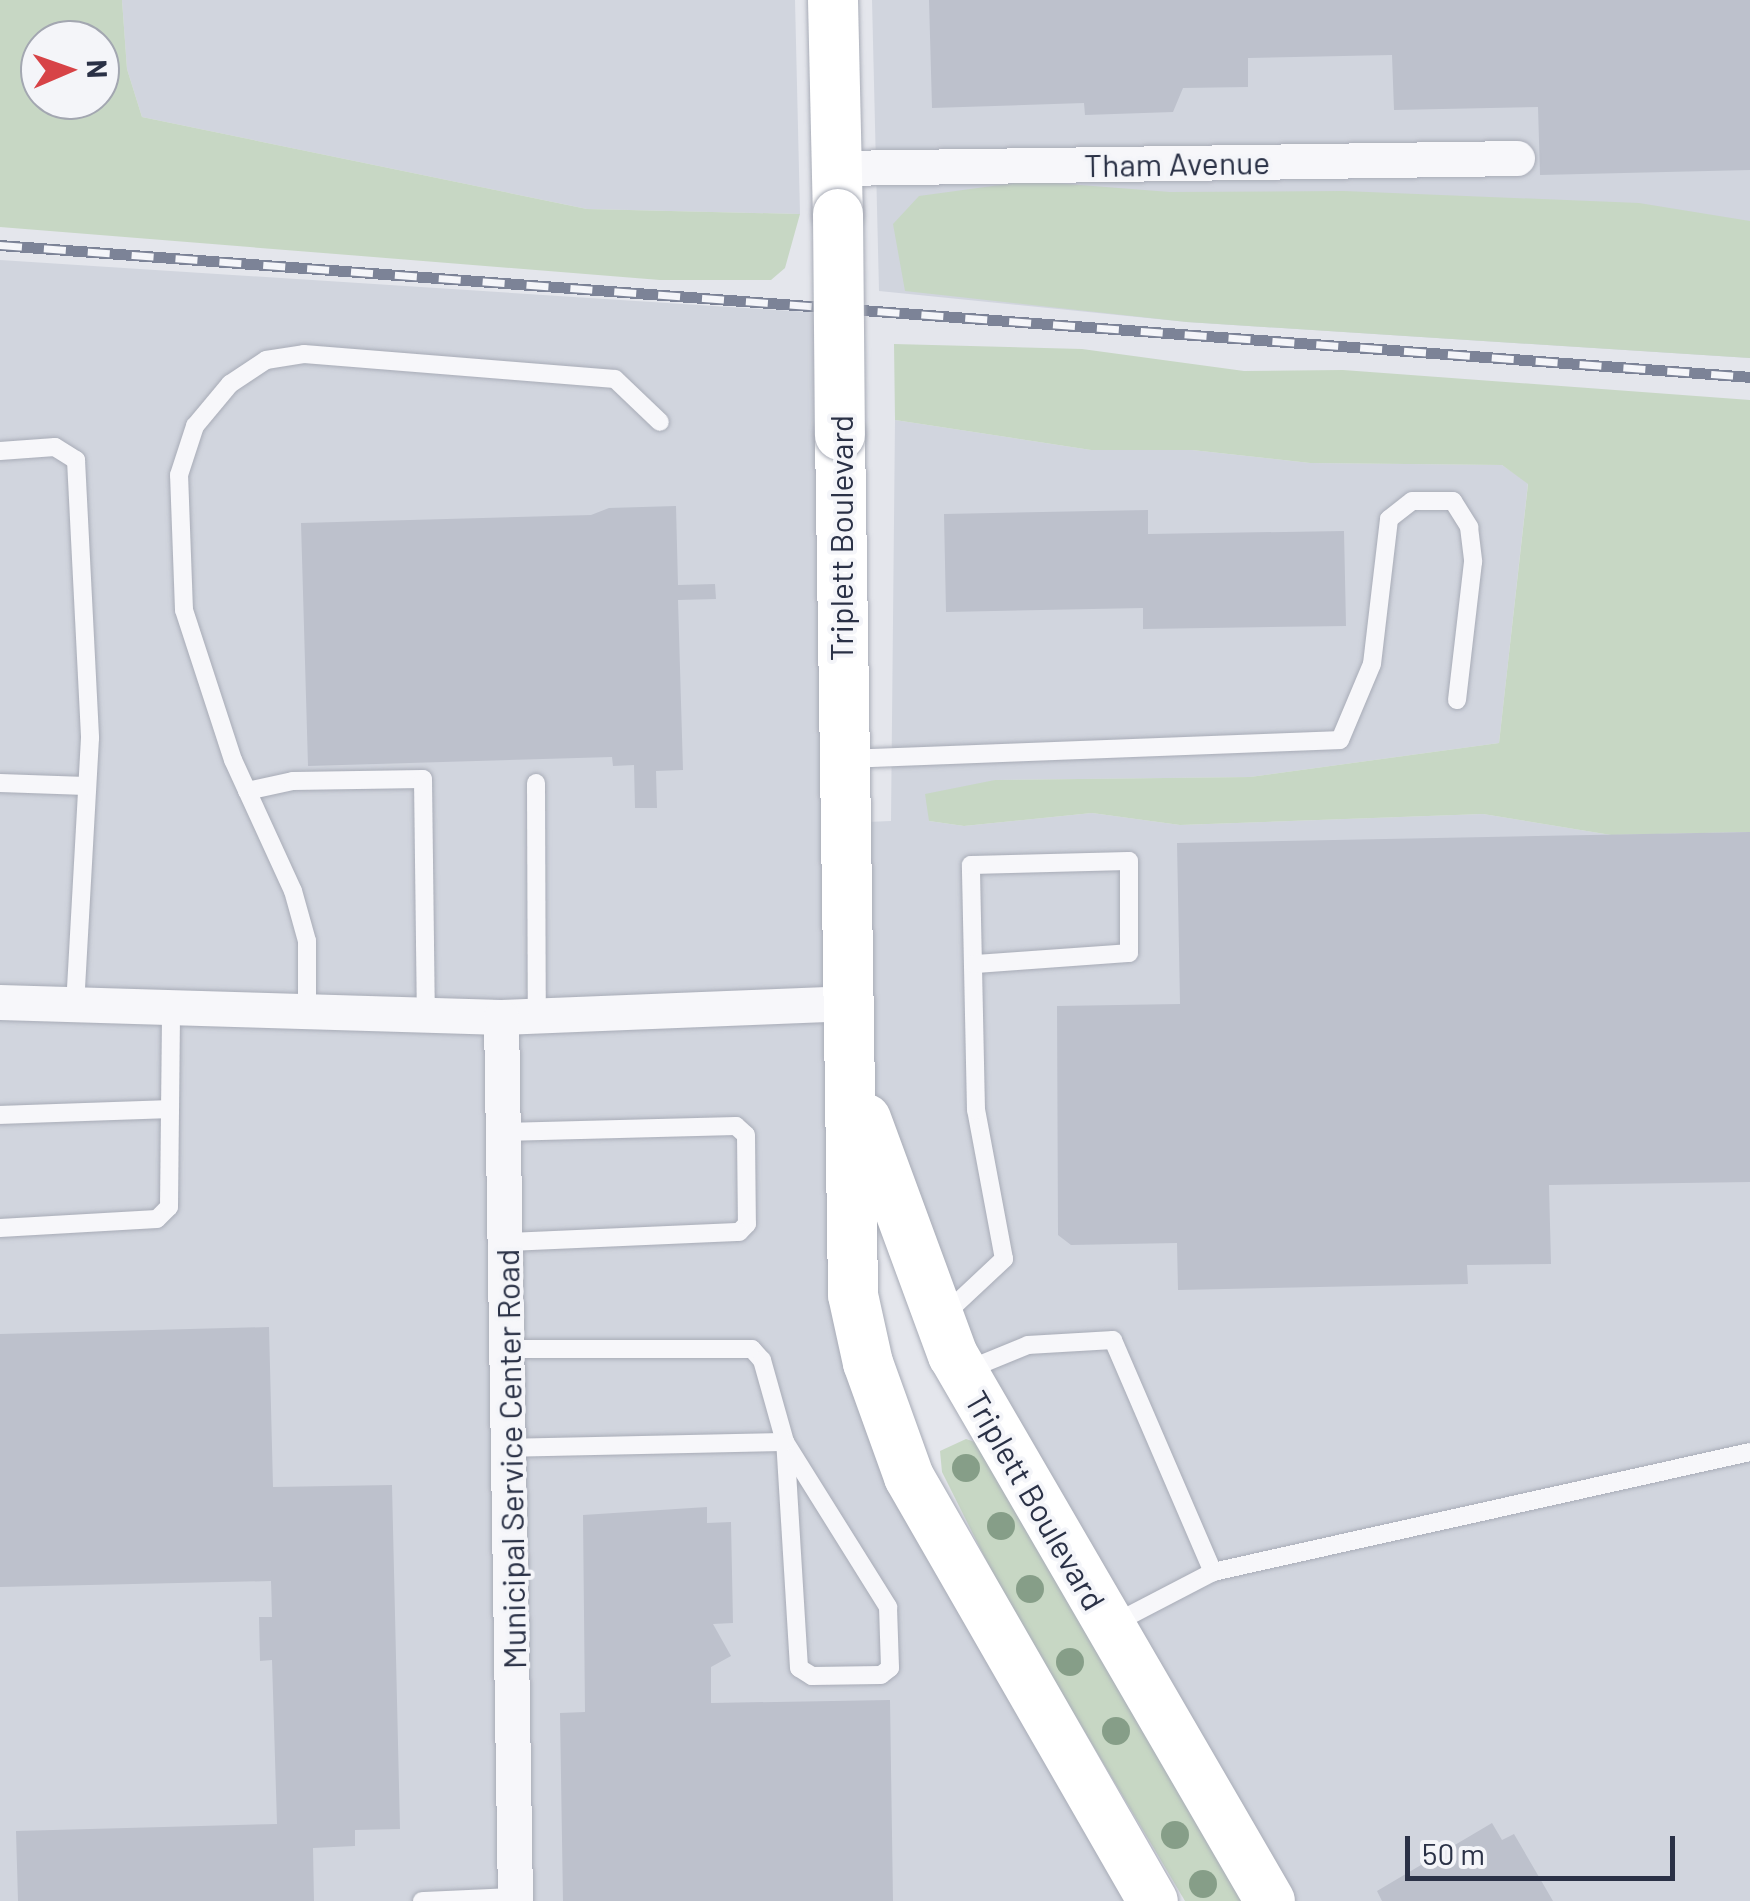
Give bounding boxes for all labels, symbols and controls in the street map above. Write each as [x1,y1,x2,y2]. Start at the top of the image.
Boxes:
north arrow [20,20,120,120]
text: N [81,59,115,79]
street label: Tham Avenue [1083,142,1271,184]
street label: Triplett Boulevard [821,415,859,661]
street label: Municipal Service Center Road [487,1249,533,1669]
street label: Triplett Boulevard [958,1384,1114,1616]
scale bar [1410,1816,1680,1878]
text: 50 m [1422,1835,1485,1871]

